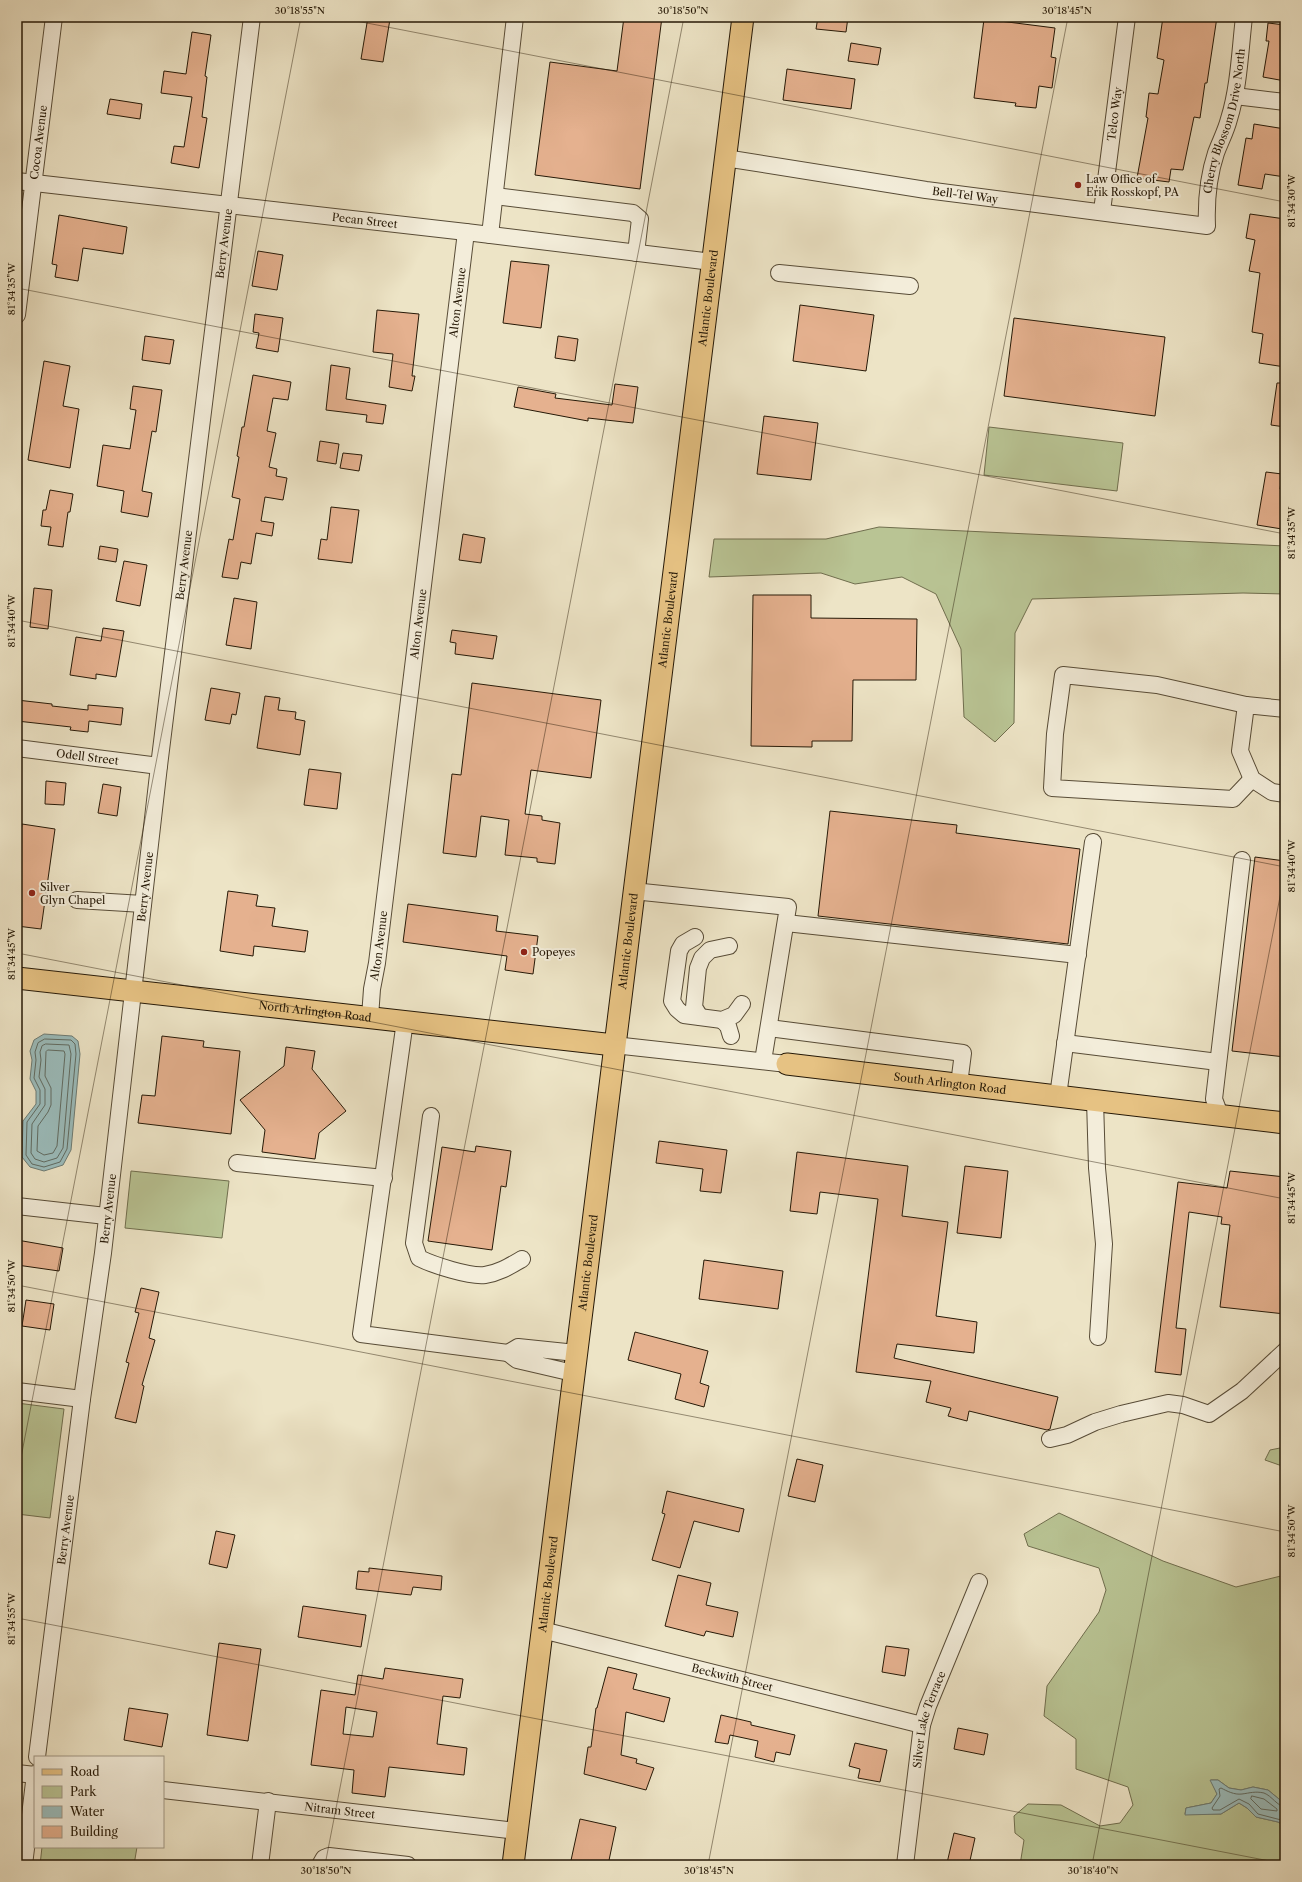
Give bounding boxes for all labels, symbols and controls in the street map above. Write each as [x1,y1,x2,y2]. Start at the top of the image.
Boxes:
text: 30°18'55"N [275,4,325,17]
text: 30°18'50"N [657,4,709,17]
text: 30°18'45"N [1042,4,1092,17]
street label: Cherry Blossom Drive North [1201,48,1248,194]
street label: Telco Way [1104,85,1125,142]
street label: Cocoa Avenue [27,104,50,180]
place label: Law Office of Erik Rosskopf, PA [1086,172,1180,199]
text: 81°34'30"W [1285,173,1298,228]
marker: Law Office of Erik Rosskopf, PA [1073,180,1083,190]
street label: Bell-Tel Way [931,184,1000,206]
street label: Berry Avenue [213,208,235,279]
street label: Pecan Street [331,210,398,231]
street label: Atlantic Boulevard [695,249,721,348]
text: 81°34'35"W [5,262,18,315]
street label: Alton Avenue [446,267,469,339]
text: 81°34'35"W [1285,506,1298,559]
street label: Berry Avenue [173,529,195,601]
street label: Atlantic Boulevard [655,570,681,670]
street label: Alton Avenue [407,588,429,661]
text: 81°34'40"W [5,593,18,647]
street label: Odell Street [55,746,120,768]
text: 81°34'40"W [1285,838,1298,892]
street label: Berry Avenue [134,851,156,923]
place label: Silver Glyn Chapel [40,880,106,907]
marker: Silver Glyn Chapel [27,888,37,898]
street label: Atlantic Boulevard [615,892,641,991]
street label: Alton Avenue [367,910,390,983]
text: 81°34'45"W [5,927,18,980]
place label: Popeyes [532,945,575,959]
marker: Popeyes [519,947,529,957]
street label: North Arlington Road [258,998,373,1025]
street label: South Arlington Road [893,1070,1007,1097]
text: 81°34'45"W [1285,1171,1298,1224]
street label: Berry Avenue [97,1173,119,1244]
street label: Atlantic Boulevard [575,1213,601,1313]
text: 81°34'50"W [5,1258,18,1313]
street label: Berry Avenue [54,1494,77,1566]
text: 81°34'50"W [1285,1503,1298,1558]
street label: Atlantic Boulevard [535,1535,561,1634]
text: 81°34'55"W [5,1592,18,1645]
street label: Beckwith Street [690,1661,774,1694]
street label: Silver Lake Terrace [910,1669,949,1769]
legend [34,1756,164,1848]
text: Road [70,1764,100,1779]
text: Park [70,1784,97,1799]
street label: Nitram Street [304,1799,376,1822]
text: Water [69,1804,104,1819]
text: Building [70,1824,118,1839]
text: 30°18'50"N [300,1864,352,1877]
text: 30°18'45"N [684,1864,734,1877]
text: 30°18'40"N [1067,1864,1119,1877]

